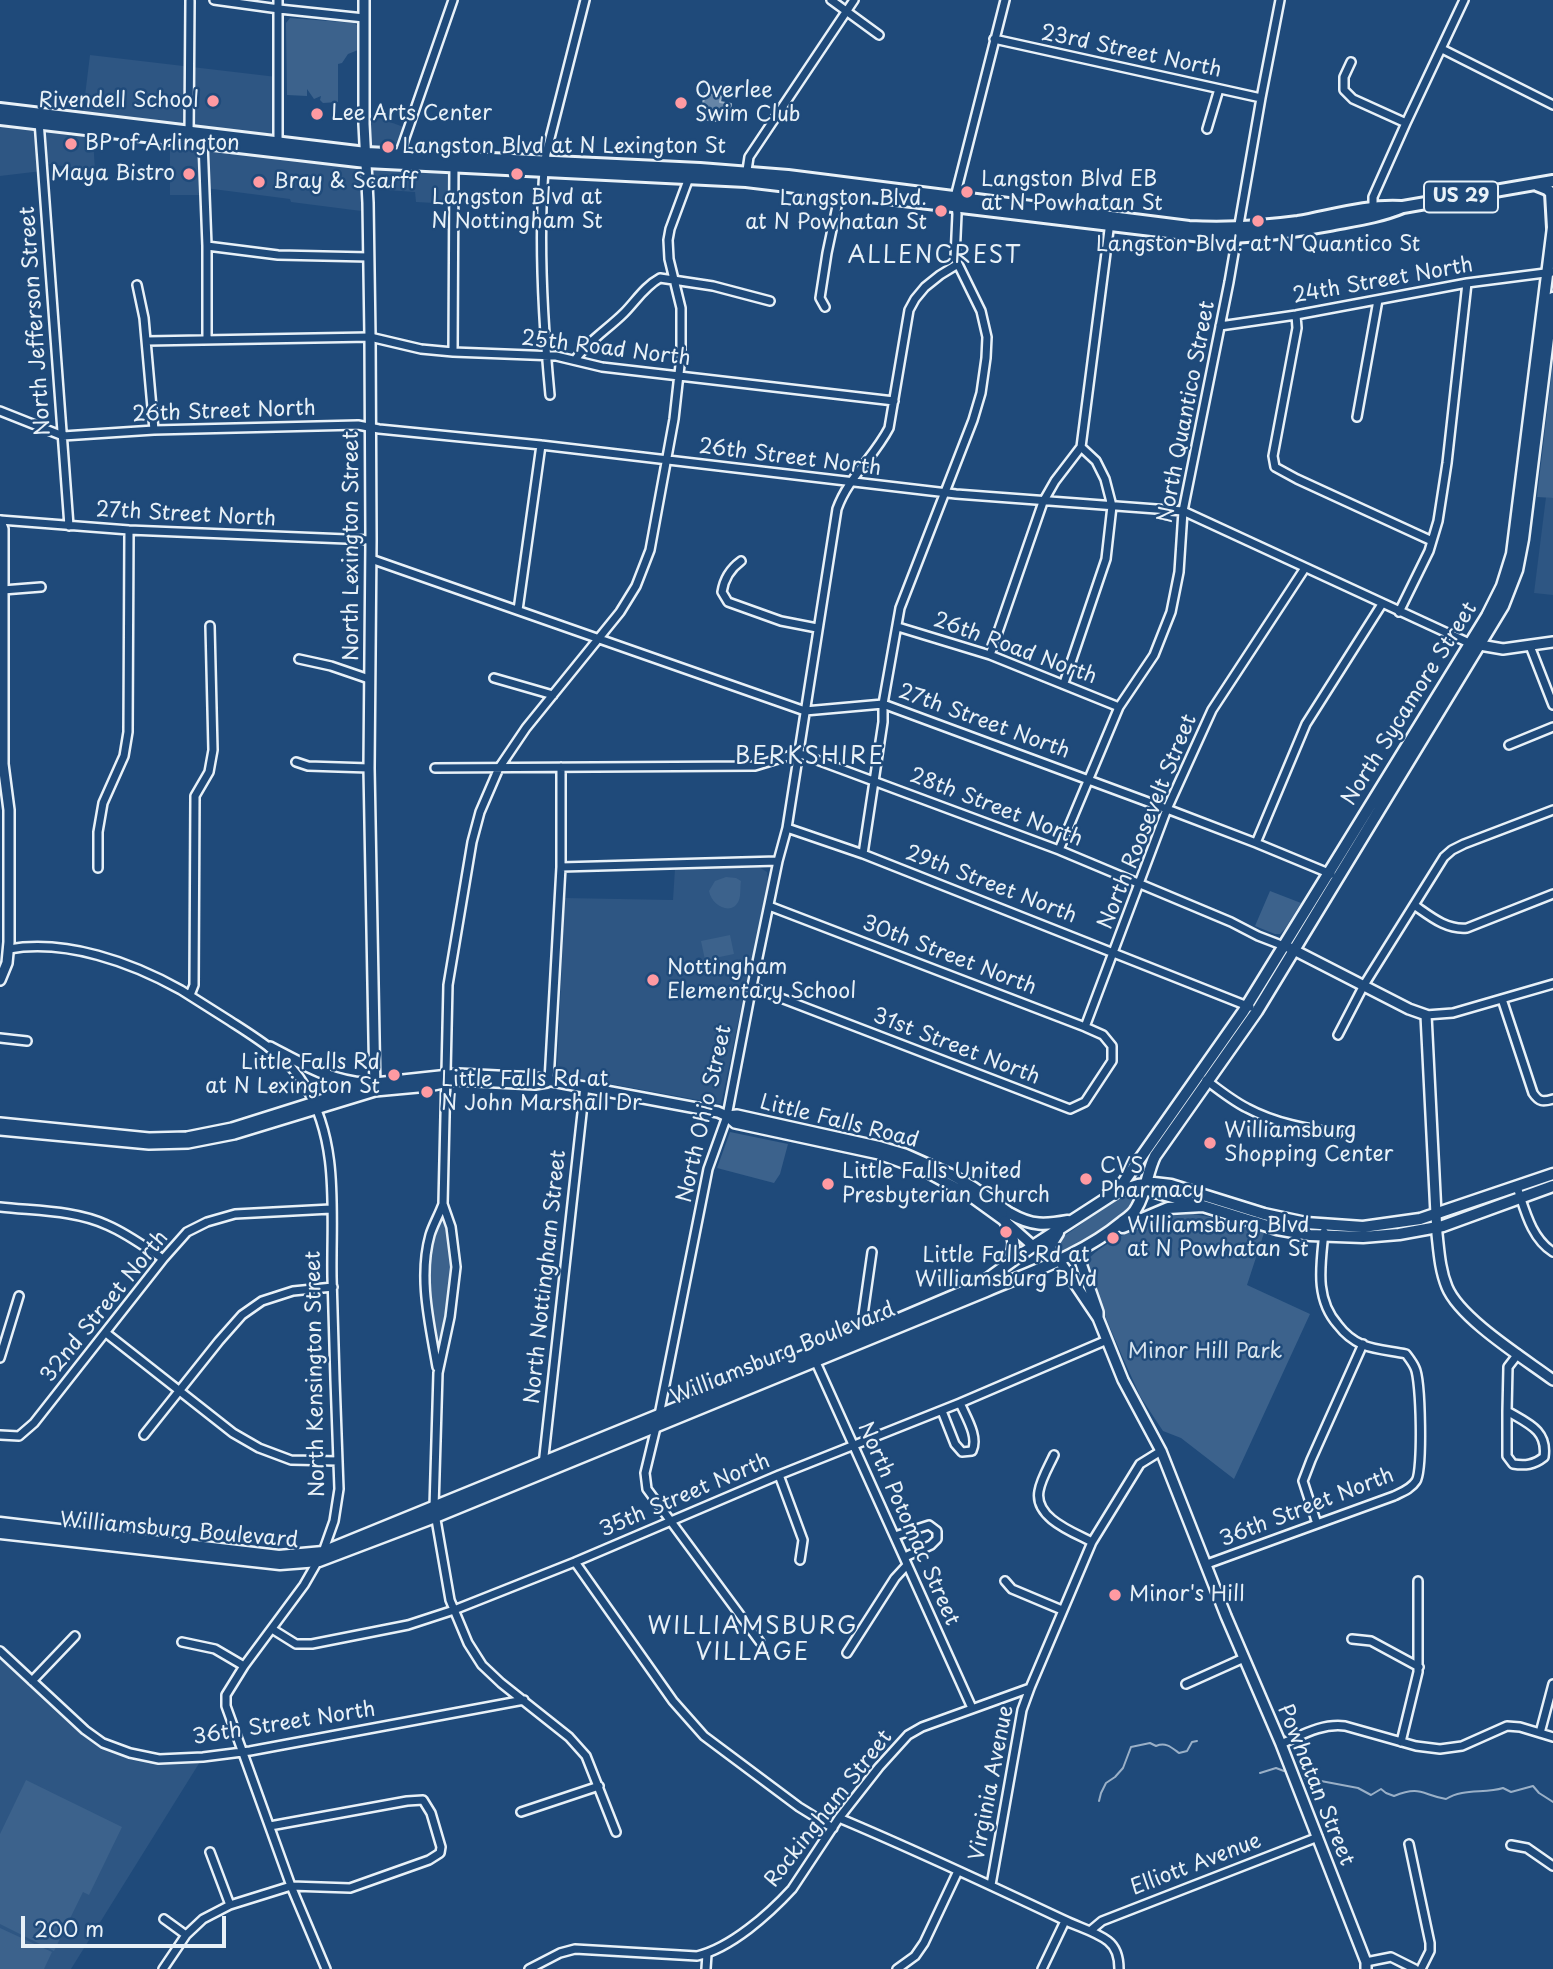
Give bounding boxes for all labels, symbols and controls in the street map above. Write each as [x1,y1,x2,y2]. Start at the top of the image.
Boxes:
street label: 23rd Street North [1038,21,1224,83]
place label: Overlee Swim Club [695,78,800,128]
place label: Rivendell School [38,88,199,114]
marker: Rivendell School [205,93,221,109]
marker: Overlee Swim Club [673,95,689,111]
place label: Lee Arts Center [331,101,492,127]
marker: Lee Arts Center [309,106,325,122]
place label: BP of Arlington [85,131,240,157]
place label: Langston Blvd at N Lexington St [402,134,726,160]
marker: BP of Arlington [63,136,79,152]
marker: Langston Blvd at N Lexington St [380,139,396,155]
place label: Maya Bistro [51,161,175,187]
marker: Maya Bistro [181,166,197,182]
marker: Langston Blvd at N Nottingham St [509,166,525,182]
place label: Langston Blvd EB at N Powhatan St [981,167,1163,217]
place label: Bray & Scarff [273,169,417,195]
marker: Bray & Scarff [251,174,267,190]
road number: US 29 [1424,182,1498,212]
marker: Langston Blvd EB at N Powhatan St [959,184,975,200]
place label: Langston Blvd at N Nottingham St [431,185,603,235]
place label: Langston Blvd. at N Powhatan St [745,186,927,236]
marker: Langston Blvd. at N Powhatan St [933,203,949,219]
street label: North Jefferson Street [15,205,57,437]
marker: Langston Blvd. at N Quantico St [1250,213,1266,229]
place label: Langston Blvd. at N Quantico St [1096,232,1420,258]
district label: ALLENCREST [851,243,1019,271]
street label: 24th Street North [1291,253,1475,309]
street label: North Quantico Street [1153,299,1221,525]
street label: 25th Road North [520,326,692,372]
street label: 26th Street North [132,396,316,428]
street label: North Lexington Street [339,431,365,661]
street label: 26th Street North [697,434,883,482]
street label: 27th Street North [95,498,277,532]
street label: North Sycamore Street [1337,598,1483,810]
street label: 26th Road North [930,608,1100,690]
street label: 27th Street North [895,679,1073,765]
street label: North Roosevelt Street [1093,711,1203,933]
district label: BERKSHIRE [737,744,883,772]
street label: 28th Street North [906,763,1086,853]
street label: 29th Street North [902,841,1080,929]
street label: 30th Street North [858,911,1040,1001]
place label: Nottingham Elementary School [667,955,856,1005]
marker: Nottingham Elementary School [645,972,661,988]
street label: 31st Street North [869,1003,1043,1091]
street label: North Ohio Street [672,1023,738,1205]
place label: Little Falls Rd at N Lexington St [205,1050,380,1100]
marker: Little Falls Rd at N Lexington St [386,1067,402,1083]
place label: Little Falls Rd at N John Marshall Dr [441,1067,642,1117]
marker: Little Falls Rd at N John Marshall Dr [419,1084,435,1100]
street label: Little Falls Road [757,1090,921,1154]
place label: Williamsburg Shopping Center [1224,1118,1393,1168]
marker: Williamsburg Shopping Center [1202,1135,1218,1151]
street label: North Nottingham Street [520,1149,572,1405]
place label: CVS Pharmacy [1100,1154,1205,1204]
place label: Little Falls United Presbyterian Church [842,1159,1050,1209]
marker: CVS Pharmacy [1078,1171,1094,1187]
marker: Little Falls United Presbyterian Church [820,1176,836,1192]
place label: Williamsburg Blvd at N Powhatan St [1127,1213,1310,1263]
marker: Little Falls Rd at Williamsburg Blvd [998,1224,1014,1240]
street label: 32nd Street North [36,1226,174,1388]
marker: Williamsburg Blvd at N Powhatan St [1105,1230,1121,1246]
place label: Little Falls Rd at Williamsburg Blvd [915,1243,1097,1293]
street label: North Kensington Street [301,1251,331,1497]
street label: Williamsburg Boulevard [667,1297,899,1411]
park label: Minor Hill Park [1128,1339,1282,1365]
street label: North Potomac Street [852,1418,964,1630]
street label: 35th Street North [596,1449,774,1543]
street label: 36th Street North [1216,1463,1398,1553]
street label: Williamsburg Boulevard [59,1508,299,1554]
place label: Minor's Hill [1129,1582,1245,1608]
marker: Minor's Hill [1107,1587,1123,1603]
district label: WILLIAMSBURG VILLAGE [648,1614,858,1668]
street label: 36th Street North [191,1697,377,1751]
street label: Powhatan Street [1271,1701,1359,1869]
street label: Virginia Avenue [965,1703,1019,1863]
street label: Rockingham Street [760,1726,898,1892]
street label: Elliott Avenue [1127,1829,1265,1901]
scale bar [24,1902,229,1946]
text: 200 m [34,1912,104,1944]

